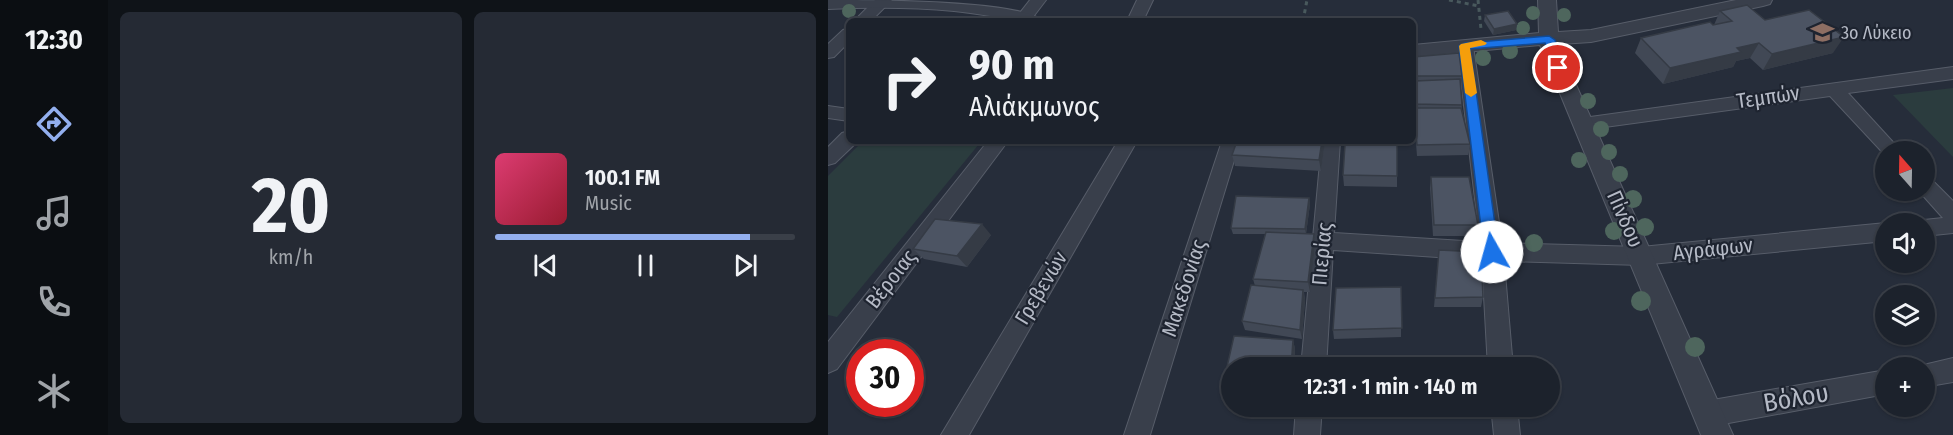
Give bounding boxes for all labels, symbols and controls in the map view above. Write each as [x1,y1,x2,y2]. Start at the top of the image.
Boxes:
school or university icon: 3ο Λύκειο [1810,20,1836,46]
place label: 3ο Λύκειο [1841,22,1911,44]
text: 12:30 [25,24,83,56]
text: 90 m [969,40,1054,90]
icon: right [870,42,948,120]
pin [1532,42,1583,93]
icon: arrive [1541,51,1574,84]
street label: Τεμπών [1735,80,1801,114]
text: Αλιάκμωνος [969,91,1099,123]
icon: directions [33,103,75,145]
north arrow [1875,141,1935,201]
map controls [1875,141,1935,417]
text: 20 [252,159,330,253]
text: 100.1 FM [585,164,660,191]
street label: Πίνδου [1601,186,1649,252]
text: Music [585,191,632,215]
icon: music [33,192,75,234]
button: sound [1875,213,1935,273]
position arrow [1460,220,1524,284]
street label: Πιερίας [1306,221,1338,287]
street label: Αγράφων [1672,232,1754,266]
street label: Μακεδονίας [1156,236,1212,340]
street label: Βέροιας [860,244,922,314]
text: km/h [269,245,313,269]
street label: Γρεβενών [1009,247,1073,329]
icon: previous [529,249,562,282]
icon: pause [629,249,662,282]
icon: next [729,249,762,282]
icon: phone [33,281,75,323]
button: layers [1875,285,1935,345]
speed limit sign: 30 [846,339,924,417]
button: + [1875,357,1935,417]
icon: climate [33,370,75,412]
text: 12:31 · 1 min · 140 m [1303,373,1478,400]
street label: Βόλου [1761,377,1831,419]

